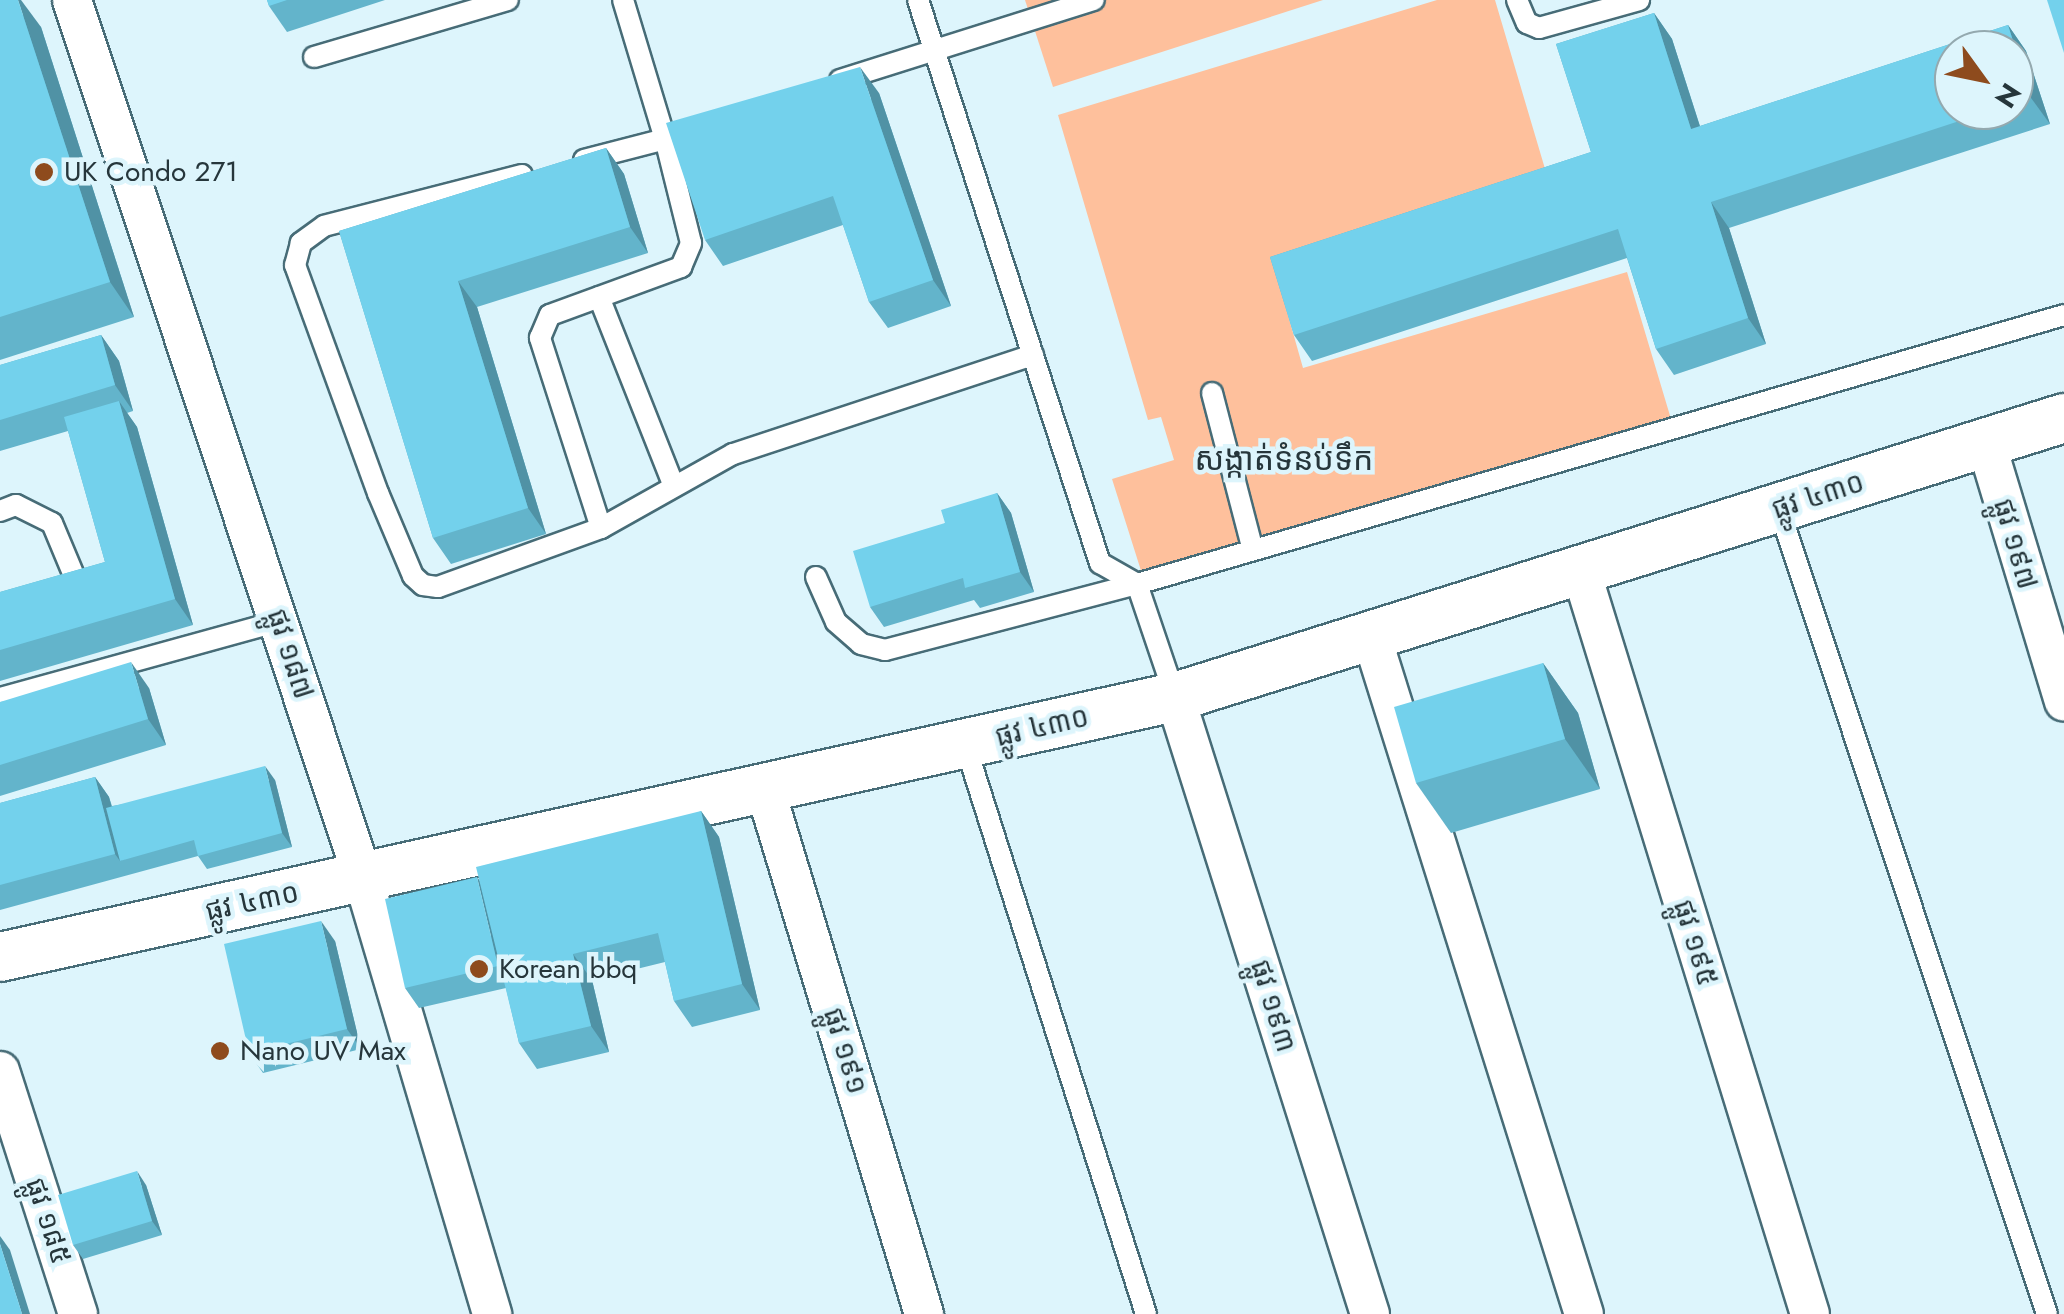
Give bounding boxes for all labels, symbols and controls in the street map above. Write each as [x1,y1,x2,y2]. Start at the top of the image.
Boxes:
north arrow [1934,30,2034,130]
text: N [1985,75,2031,116]
place label: UK Condo 271 [64,155,238,189]
marker: UK Condo 271 [33,161,55,183]
district label: សង្កាត់ទំនប់ទឹក [1195,440,1373,478]
street label: ផ្លូវ ៤៣០ [1768,465,1868,527]
street label: ផ្លូវ ១៩៧ [1986,495,2044,593]
street label: ផ្លូវ ១៨៧ [260,605,320,703]
street label: ផ្លូវ ៤៣០ [992,700,1092,754]
street label: ផ្លូវ ៤៣០ [202,876,302,928]
street label: ផ្លូវ ១៩៥ [1666,896,1724,990]
place label: Korean bbq [499,952,637,986]
street label: ផ្លូវ ១៩៣ [1243,956,1303,1056]
marker: Korean bbq [468,958,490,980]
street label: ផ្លូវ ១៩១ [816,1004,874,1098]
place label: Nano UV Max [240,1034,406,1068]
marker: Nano UV Max [209,1040,231,1062]
street label: ផ្លូវ ១៨៥ [18,1174,78,1268]

